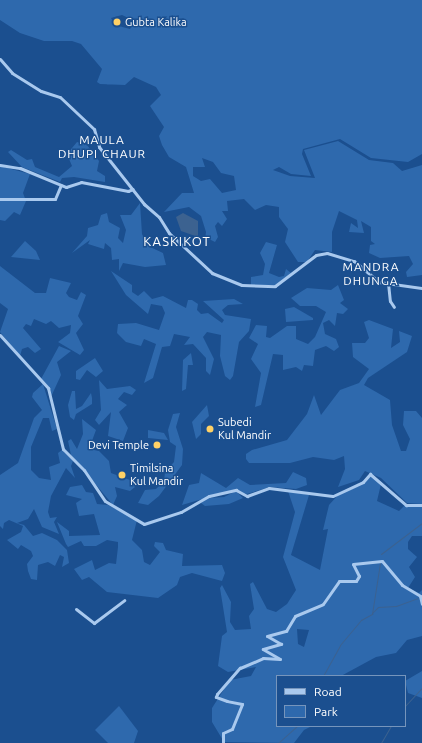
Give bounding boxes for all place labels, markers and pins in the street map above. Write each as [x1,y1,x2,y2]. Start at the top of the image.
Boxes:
place label: Gubta Kalika [125,15,187,29]
marker: Gubta Kalika [112,17,122,27]
place label: Subedi Kul Mandir [218,416,271,442]
marker: Subedi Kul Mandir [205,424,215,434]
place label: Devi Temple [88,438,149,452]
marker: Devi Temple [152,440,162,450]
place label: Timilsina Kul Mandir [130,462,183,488]
marker: Timilsina Kul Mandir [117,470,127,480]

